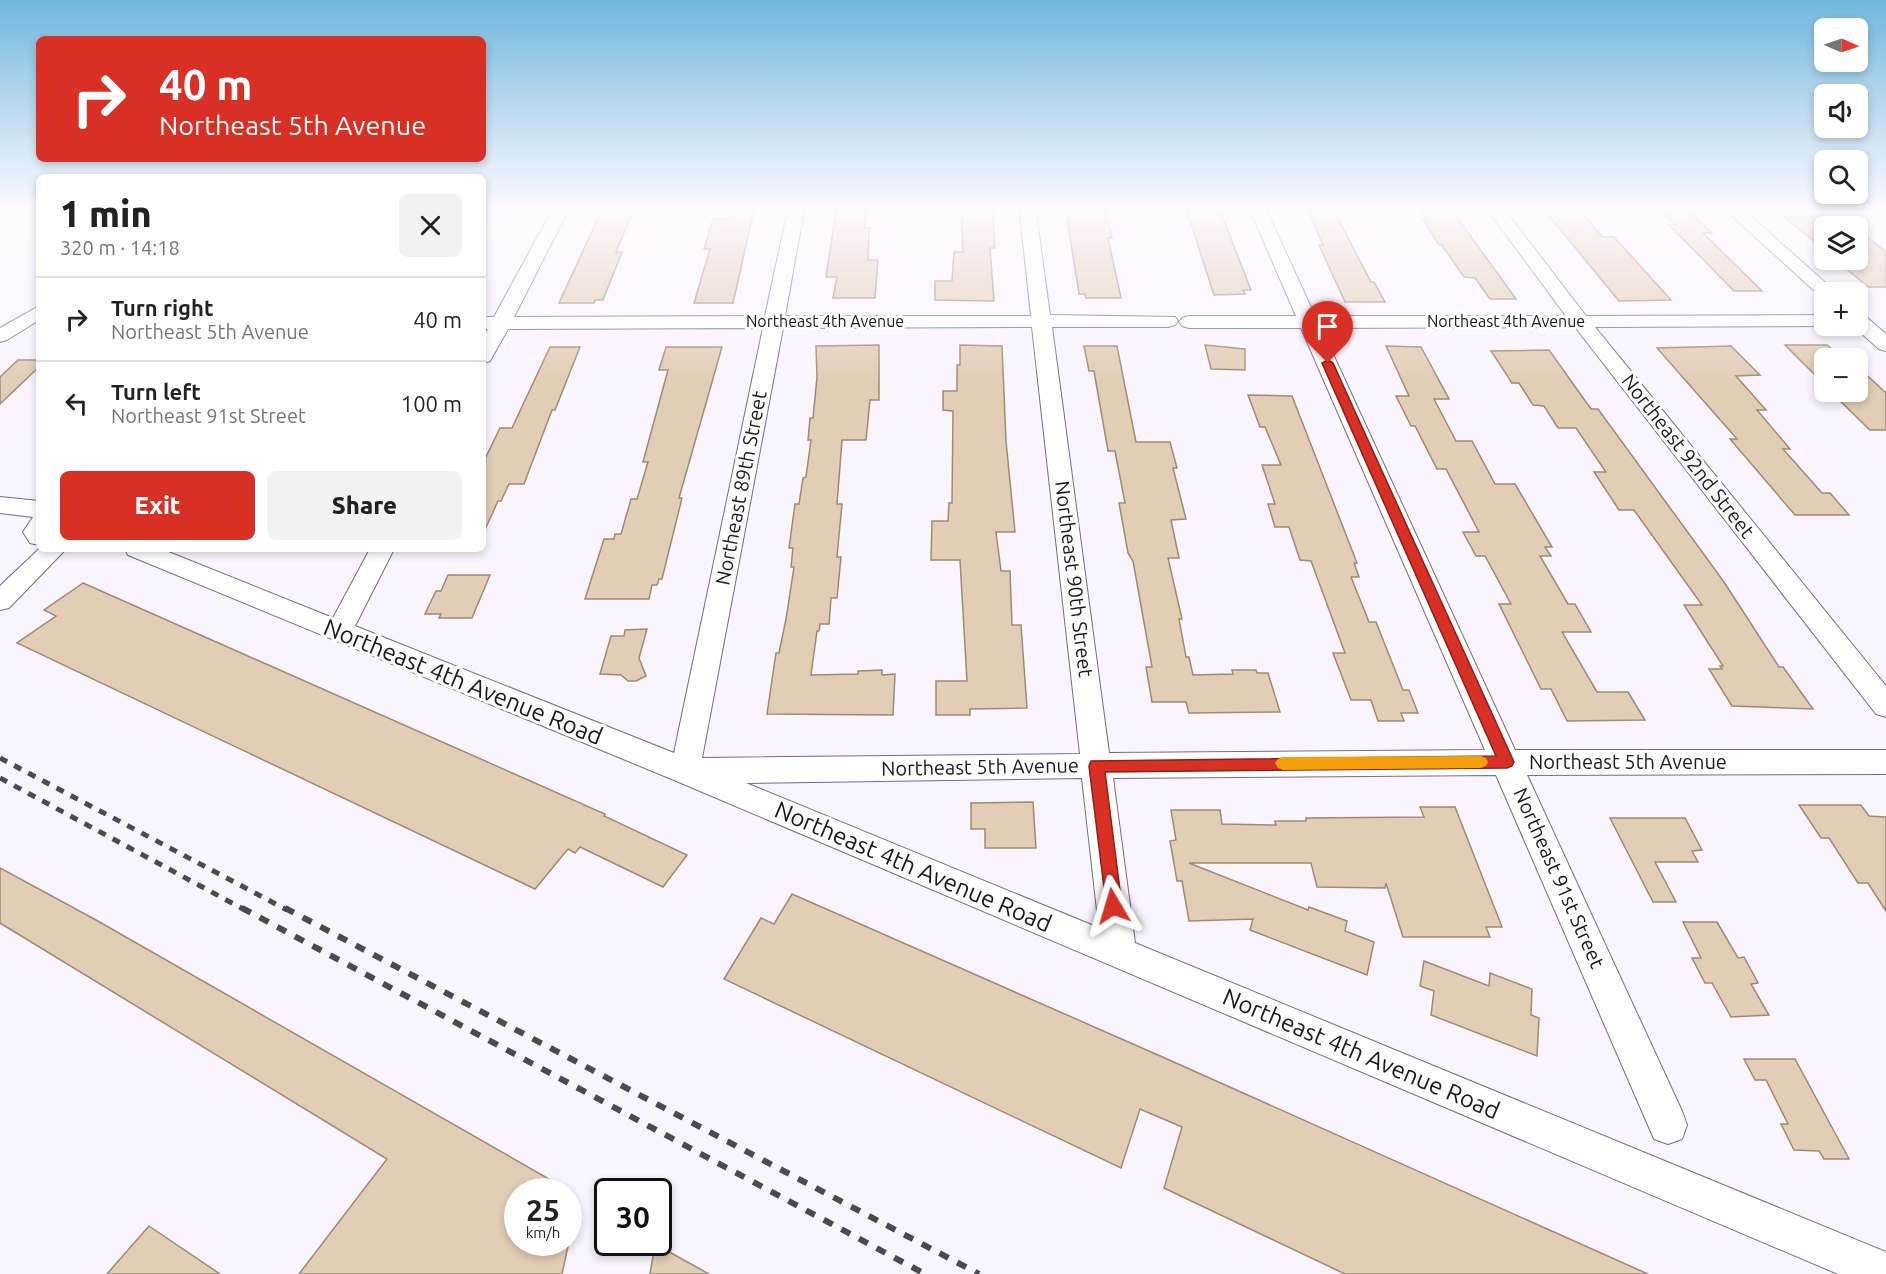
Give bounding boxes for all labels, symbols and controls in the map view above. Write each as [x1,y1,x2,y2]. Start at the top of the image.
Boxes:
north arrow [1814,18,1868,72]
map controls [1814,18,1868,402]
icon: right [60,60,138,138]
text: 40 m [159,61,253,108]
button: sound [1814,84,1868,138]
text: Northeast 5th Avenue [159,110,426,140]
button: search [1814,150,1868,204]
text: 1 min [60,193,152,234]
button: close [399,194,462,257]
button: layers [1814,216,1868,270]
text: 320 m · 14:18 [60,236,180,259]
button: + [1814,282,1868,336]
text: Turn right [111,295,213,320]
pin [1302,301,1353,363]
icon: right [60,303,93,336]
text: 40 m [413,307,462,332]
icon: arrive [1311,310,1344,343]
street label: Northeast 4th Avenue [746,312,904,330]
street label: Northeast 4th Avenue [1427,312,1585,330]
text: Northeast 5th Avenue [111,320,309,343]
button: − [1814,348,1868,402]
street label: Northeast 92nd Street [1617,369,1760,542]
text: Turn left [111,379,201,404]
icon: left [60,387,93,420]
street label: Northeast 89th Street [710,389,771,587]
text: 100 m [401,391,462,416]
text: Northeast 91st Street [111,404,306,427]
button: Exit [60,471,255,540]
button: Share [267,471,462,540]
street label: Northeast 90th Street [1051,480,1098,679]
street label: Northeast 4th Avenue Road [320,613,606,750]
street label: Northeast 5th Avenue [1529,750,1727,773]
street label: Northeast 5th Avenue [881,753,1079,780]
street label: Northeast 91st Street [1509,784,1610,972]
street label: Northeast 4th Avenue Road [771,796,1056,937]
position arrow [1081,874,1145,938]
street label: Northeast 4th Avenue Road [1219,983,1504,1124]
speed limit sign: 30 [594,1178,672,1256]
text: 25 [526,1193,560,1227]
text: km/h [526,1224,560,1241]

